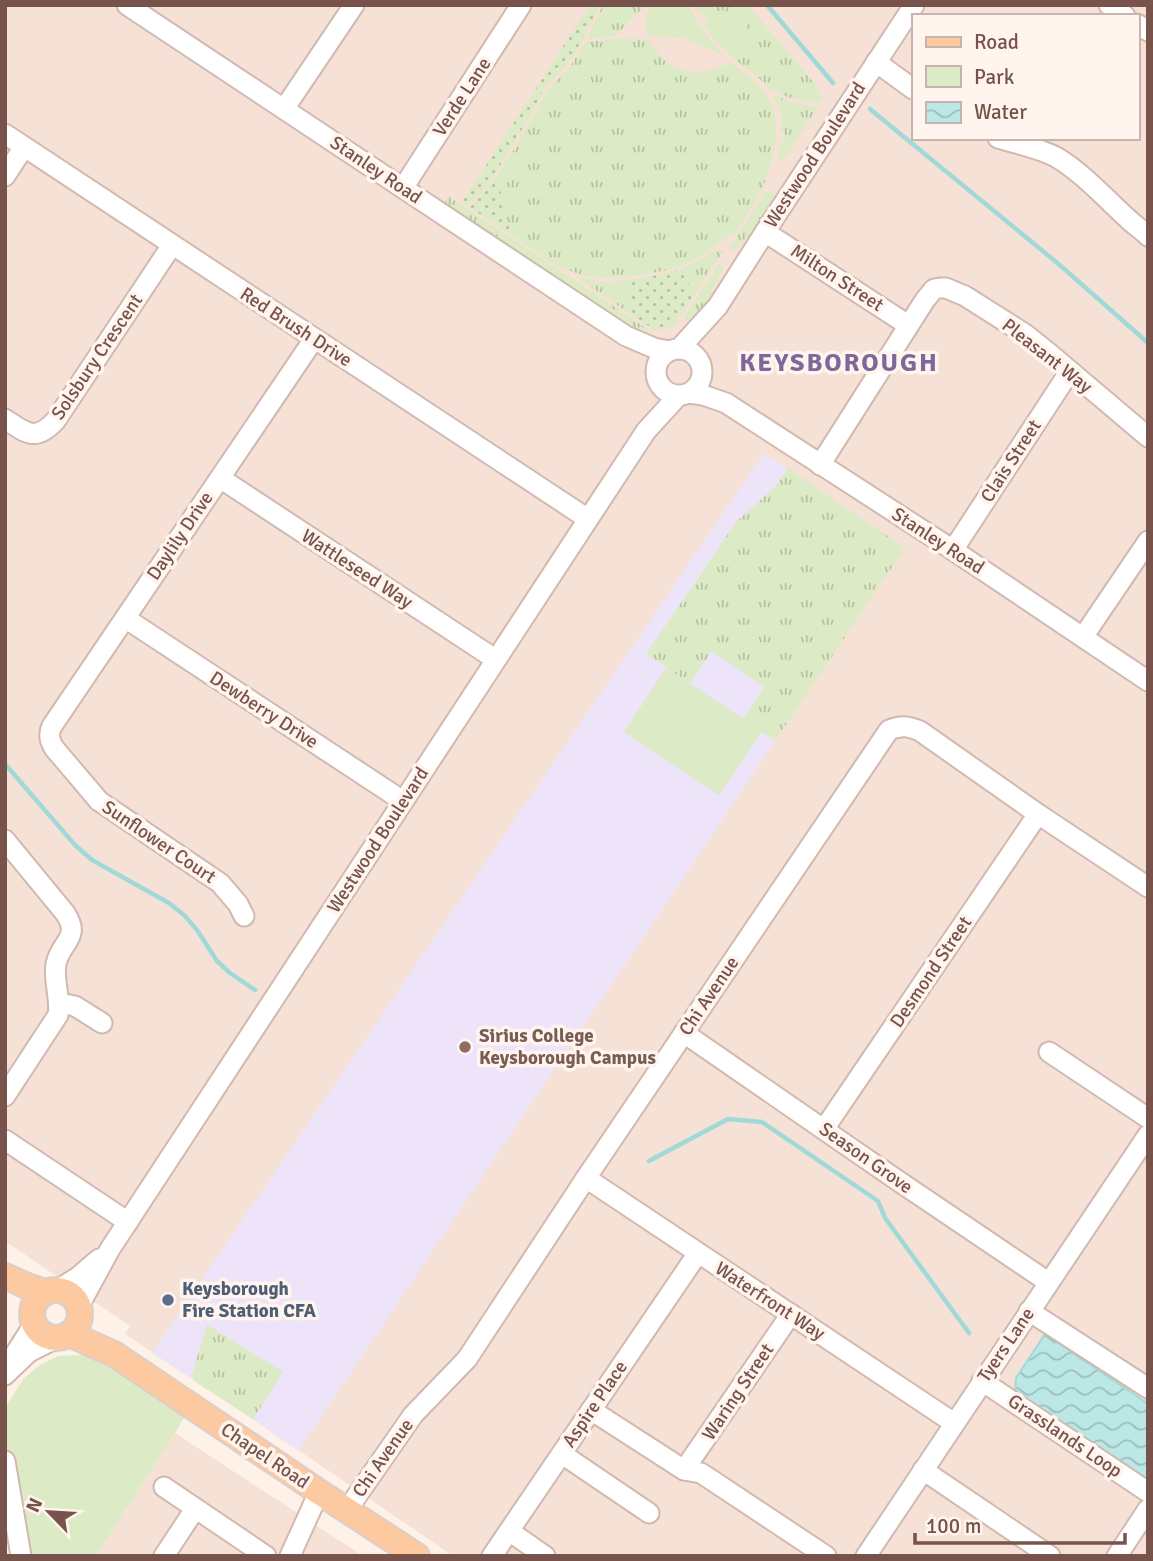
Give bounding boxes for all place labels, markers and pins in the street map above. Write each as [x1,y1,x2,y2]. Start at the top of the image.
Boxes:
place label: Sirius College Keysborough Campus [479,1024,656,1070]
marker: Sirius College Keysborough Campus [457,1039,473,1055]
place label: Keysborough Fire Station CFA [182,1277,316,1323]
marker: Keysborough Fire Station CFA [160,1292,176,1308]

